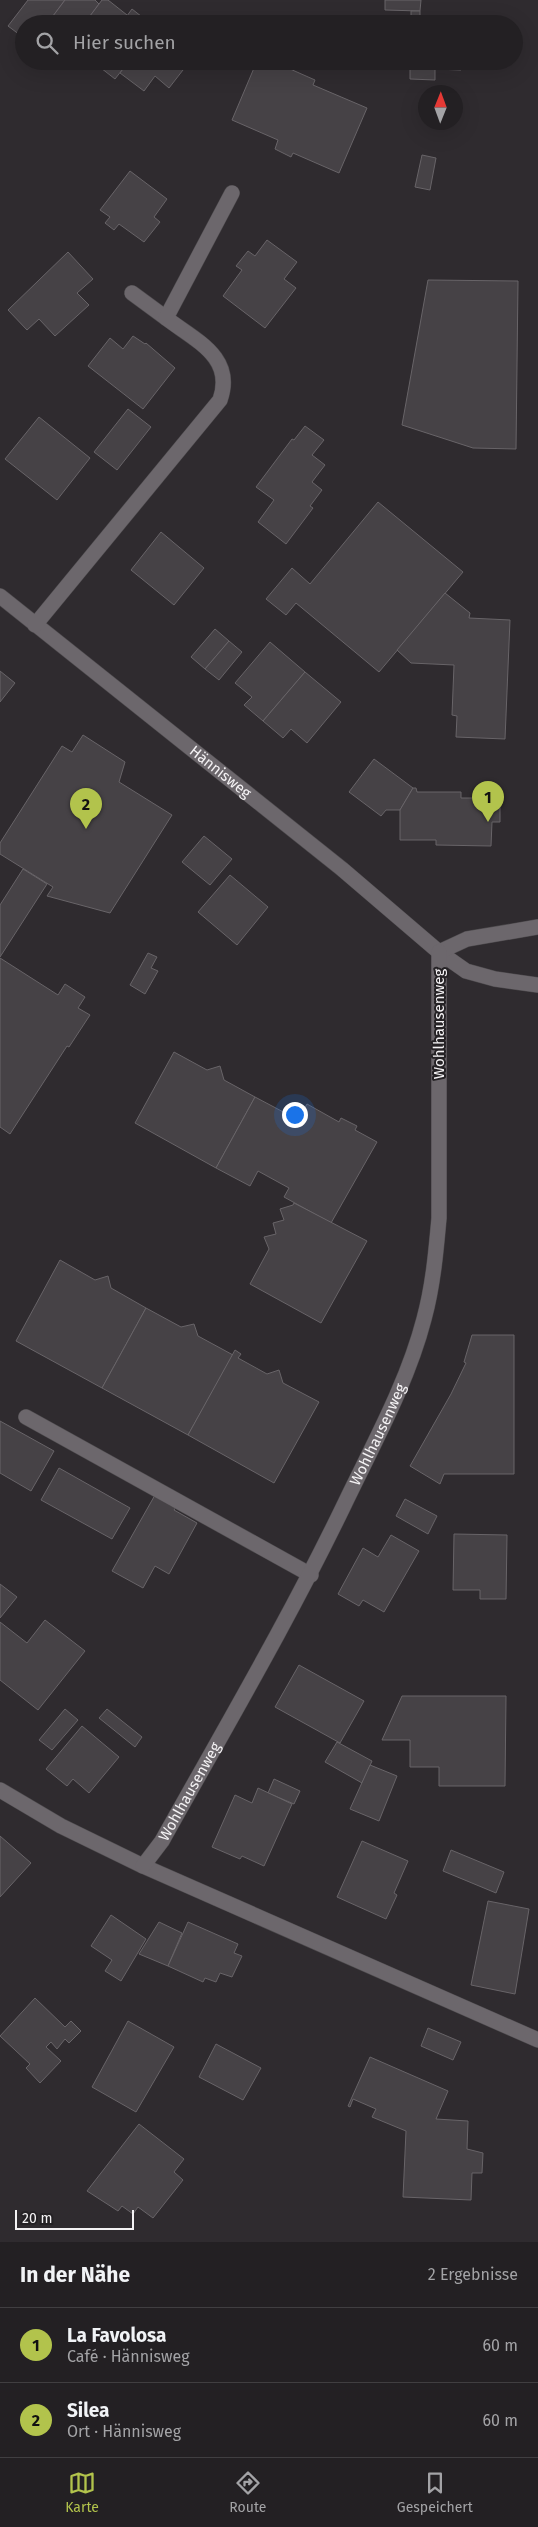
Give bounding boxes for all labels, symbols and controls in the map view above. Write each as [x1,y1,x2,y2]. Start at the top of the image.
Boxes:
search box [15,15,523,70]
icon: search [33,29,61,57]
text: Hier suchen [73,31,176,54]
north arrow [418,85,463,130]
street label: Hännisweg [186,742,255,802]
pin: 1 [472,781,504,822]
pin: 2 [70,788,102,829]
street label: Wohlhausenweg [430,969,448,1079]
your location [282,1102,308,1128]
street label: Wohlhausenweg [346,1381,410,1488]
street label: Wohlhausenweg [155,1739,225,1844]
scale bar [15,2207,134,2230]
text: 20 m [22,2210,52,2227]
text: In der Nähe [20,2262,130,2288]
text: 2 Ergebnisse [428,2265,518,2284]
text: La Favolosa [67,2324,166,2347]
text: 1 [32,2336,40,2355]
text: 60 m [483,2336,518,2355]
text: Café · Hännisweg [67,2347,189,2366]
text: Silea [67,2399,109,2422]
text: 2 [32,2411,40,2430]
text: 60 m [483,2411,518,2430]
text: Ort · Hännisweg [67,2422,181,2441]
tab: Karte [65,2469,99,2516]
tab: Route [229,2469,266,2516]
tab: Gespeichert [397,2469,473,2516]

